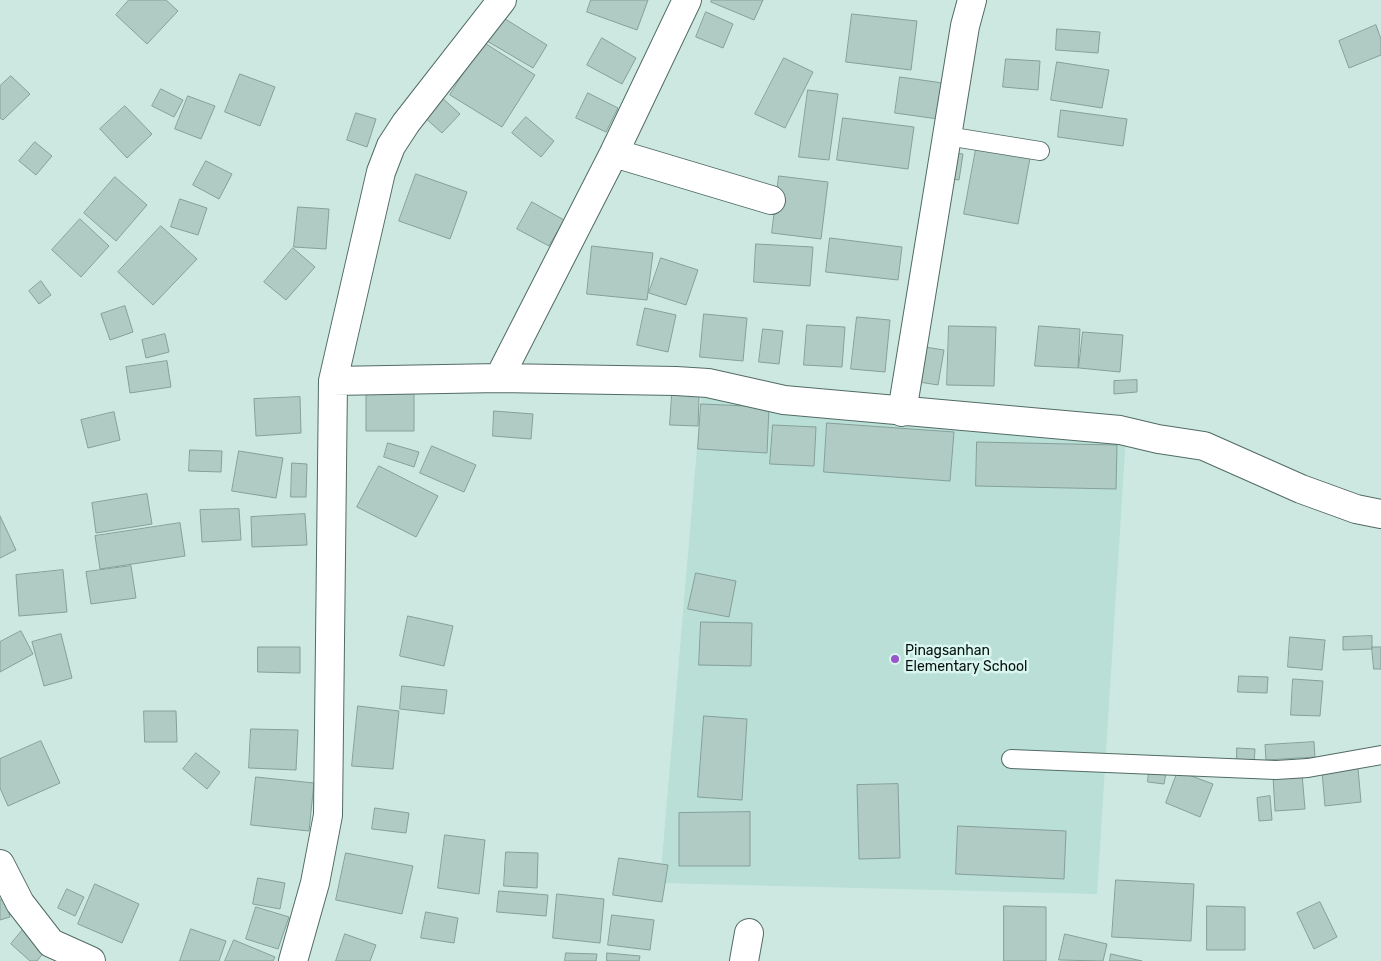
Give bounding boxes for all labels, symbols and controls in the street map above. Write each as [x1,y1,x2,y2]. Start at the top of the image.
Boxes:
place label: Pinagsanhan Elementary School [905,643,1028,676]
marker: Pinagsanhan Elementary School [889,653,901,665]

